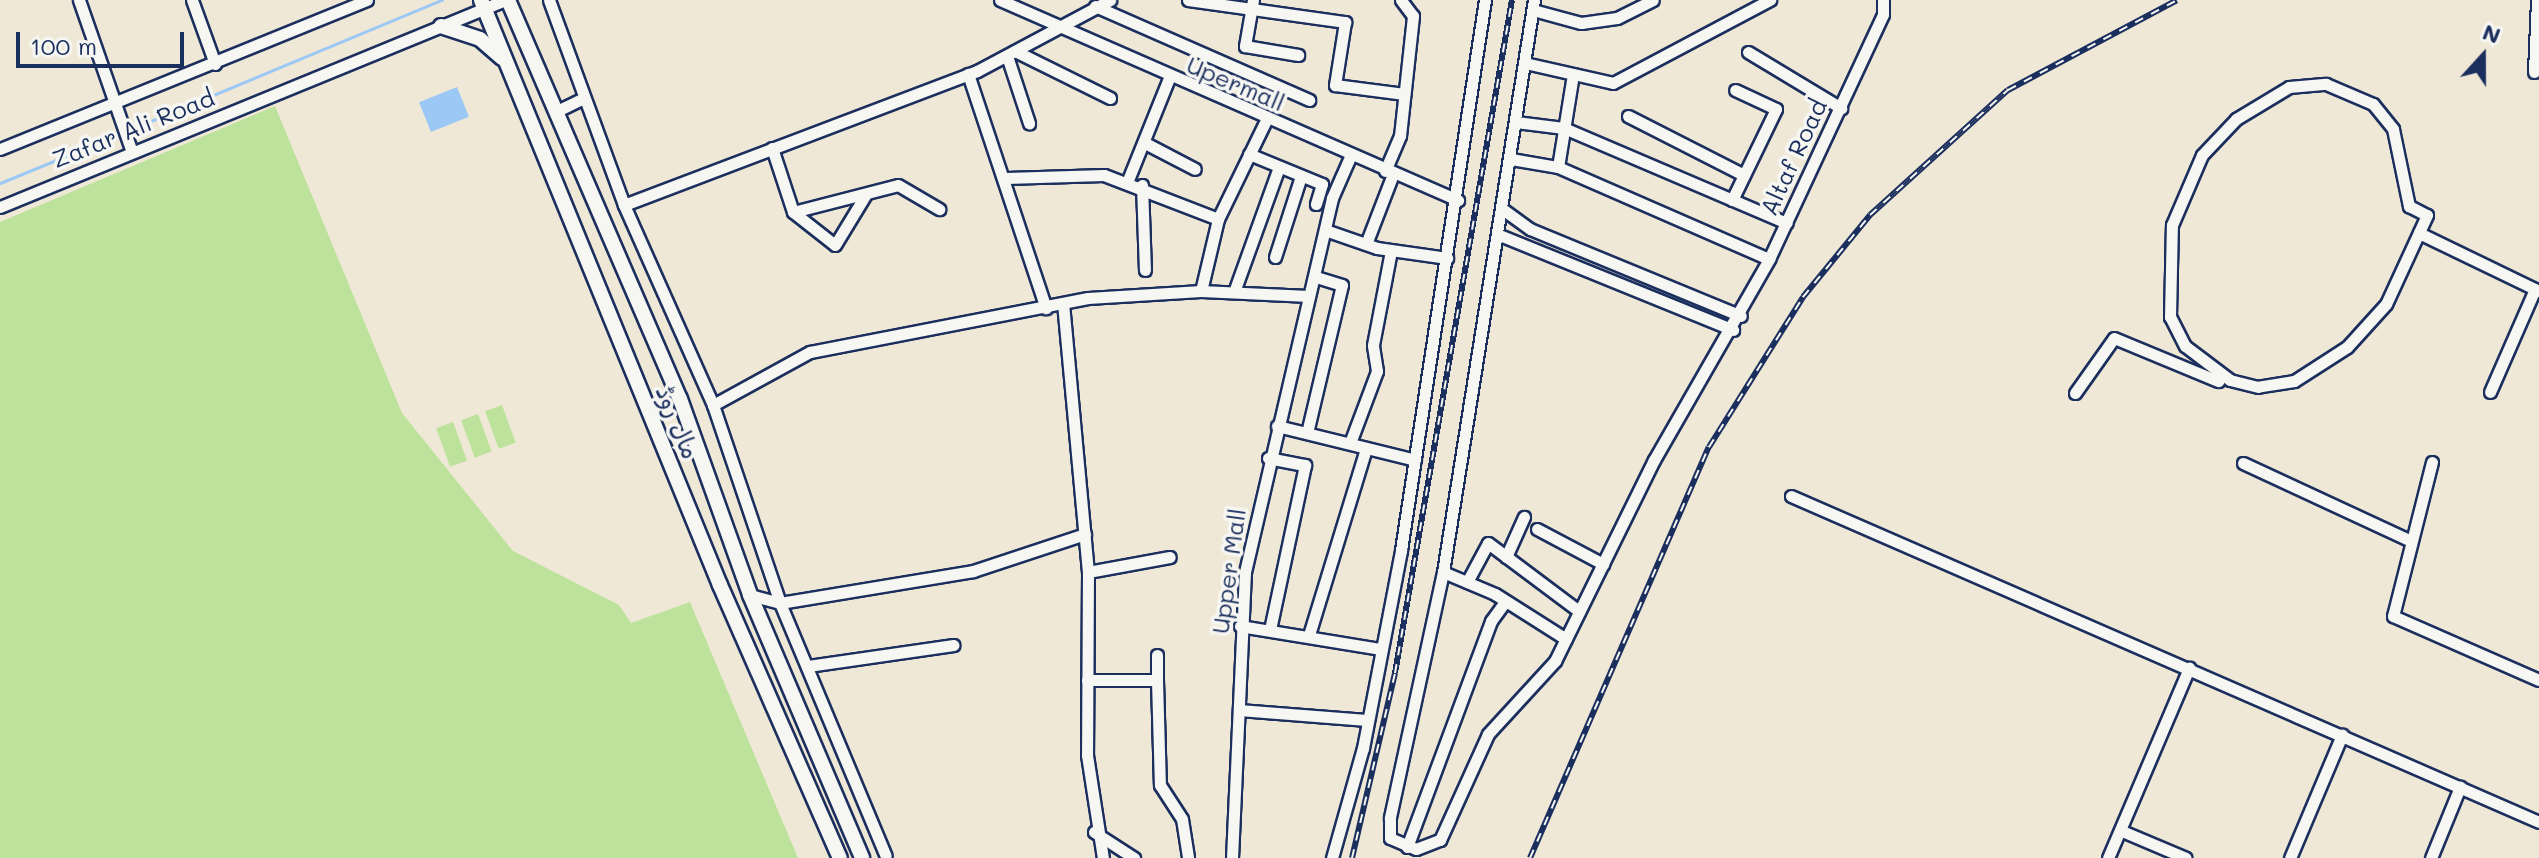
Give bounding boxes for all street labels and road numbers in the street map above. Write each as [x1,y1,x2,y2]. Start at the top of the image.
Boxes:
street label: Upermall [1183,49,1289,117]
street label: Zafar Ali Road [48,82,218,174]
street label: Altaf Road [1754,94,1832,220]
street label: مال روڈ [650,381,706,463]
street label: Upper Mall [1205,506,1251,636]

